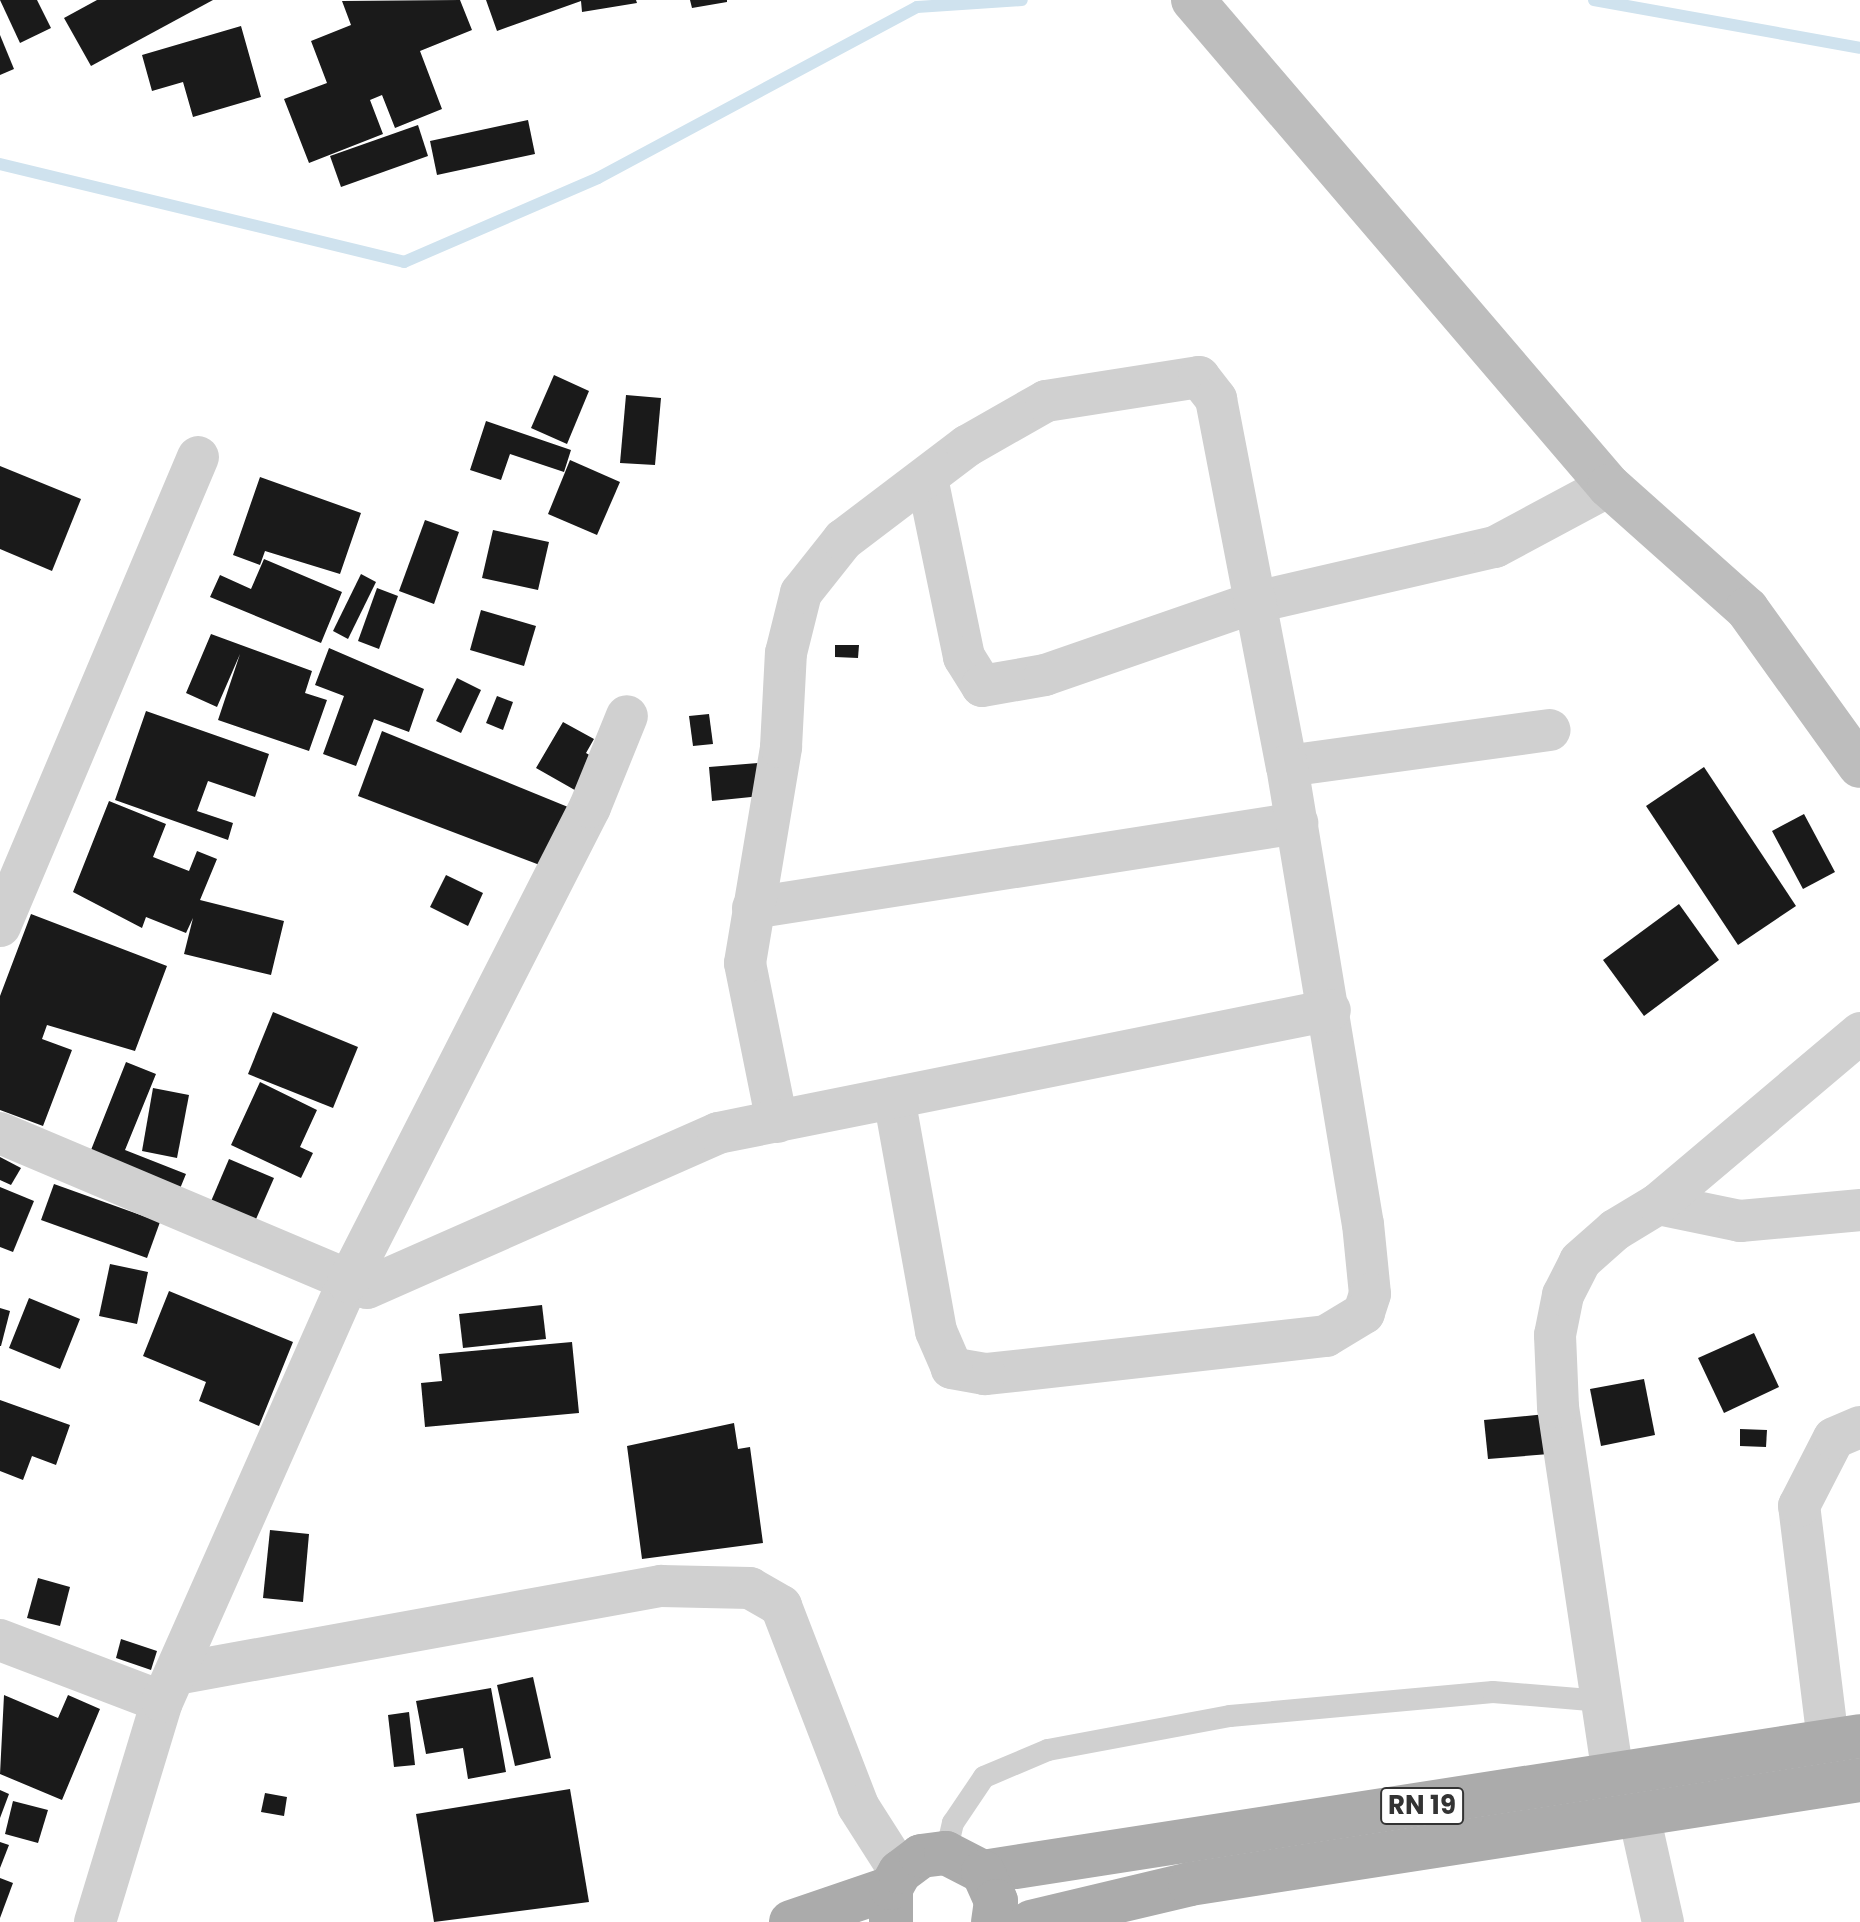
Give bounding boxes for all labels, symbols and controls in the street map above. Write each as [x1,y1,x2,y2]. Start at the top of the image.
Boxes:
road number: RN 19 [1380,1784,1464,1828]

